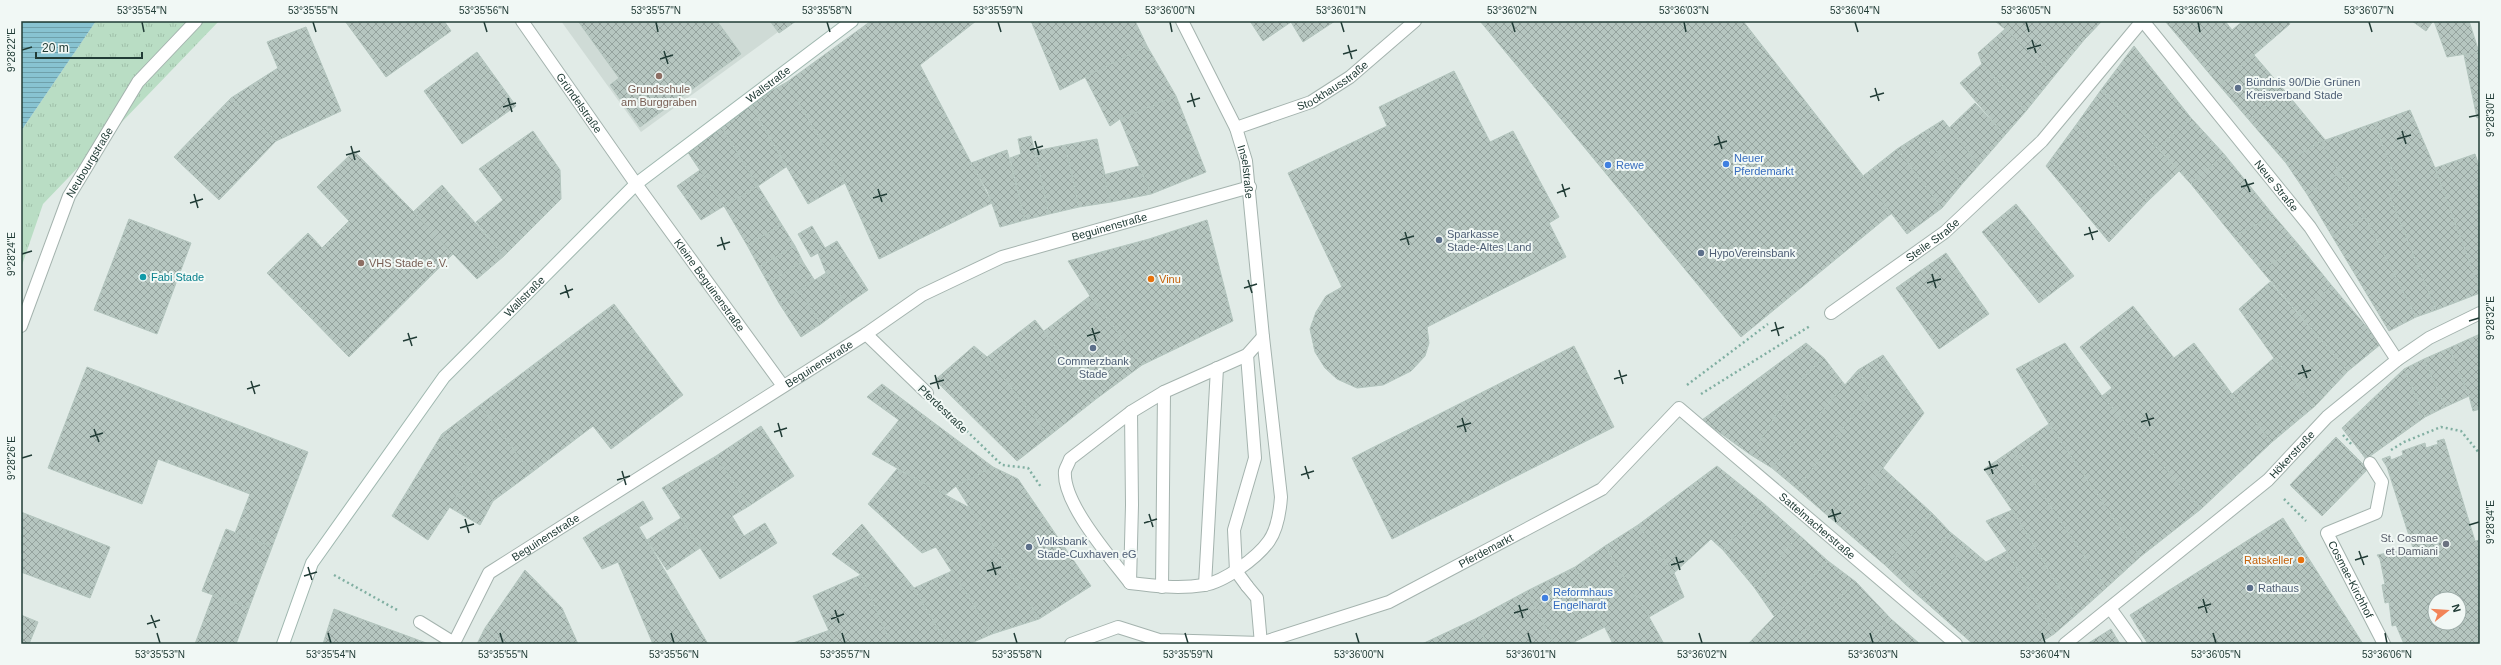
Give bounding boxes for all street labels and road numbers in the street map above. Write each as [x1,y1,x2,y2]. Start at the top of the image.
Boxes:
street label: Stockhausstraße [1295,58,1370,112]
street label: Wallstraße [744,64,793,105]
street label: Gründelstraße [554,71,604,135]
street label: Neubourgstraße [64,125,115,199]
street label: Inselstraße [1235,143,1256,199]
street label: Neue Straße [2252,158,2301,214]
street label: Beguinenstraße [1070,210,1148,243]
street label: Steile Straße [1903,216,1962,264]
street label: Kleine Beguinenstraße [672,237,747,334]
street label: Wallstraße [502,274,547,319]
street label: Beguinenstraße [783,338,855,390]
street label: Pferdestraße [916,383,970,435]
street label: Hökerstraße [2267,428,2317,481]
street label: Sattelmacherstraße [1777,490,1858,562]
street label: Beguinenstraße [509,511,581,563]
street label: Pferdemarkt [1456,531,1515,570]
street label: Cosmae-Kirchhof [2326,539,2376,621]

